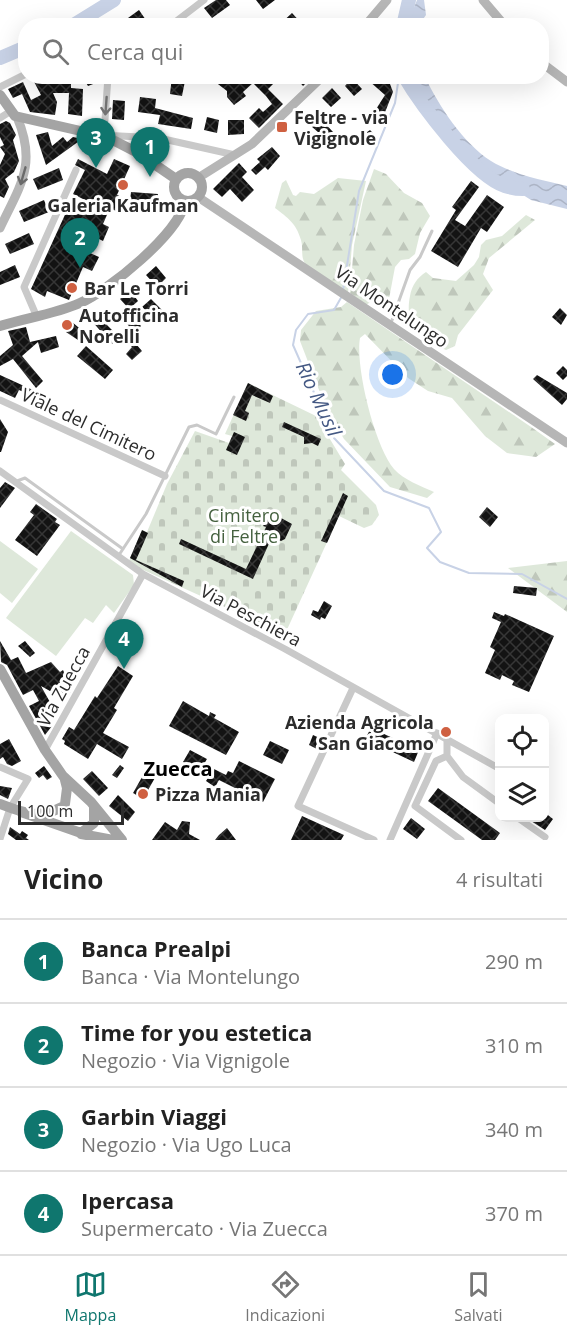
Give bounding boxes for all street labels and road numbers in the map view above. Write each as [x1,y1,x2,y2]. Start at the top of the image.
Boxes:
street label: Via Montelungo [331,259,453,353]
street label: Viale del Cimitero [17,382,161,466]
street label: Via Peschiera [196,578,306,652]
street label: Via Zuecca [31,641,95,731]

